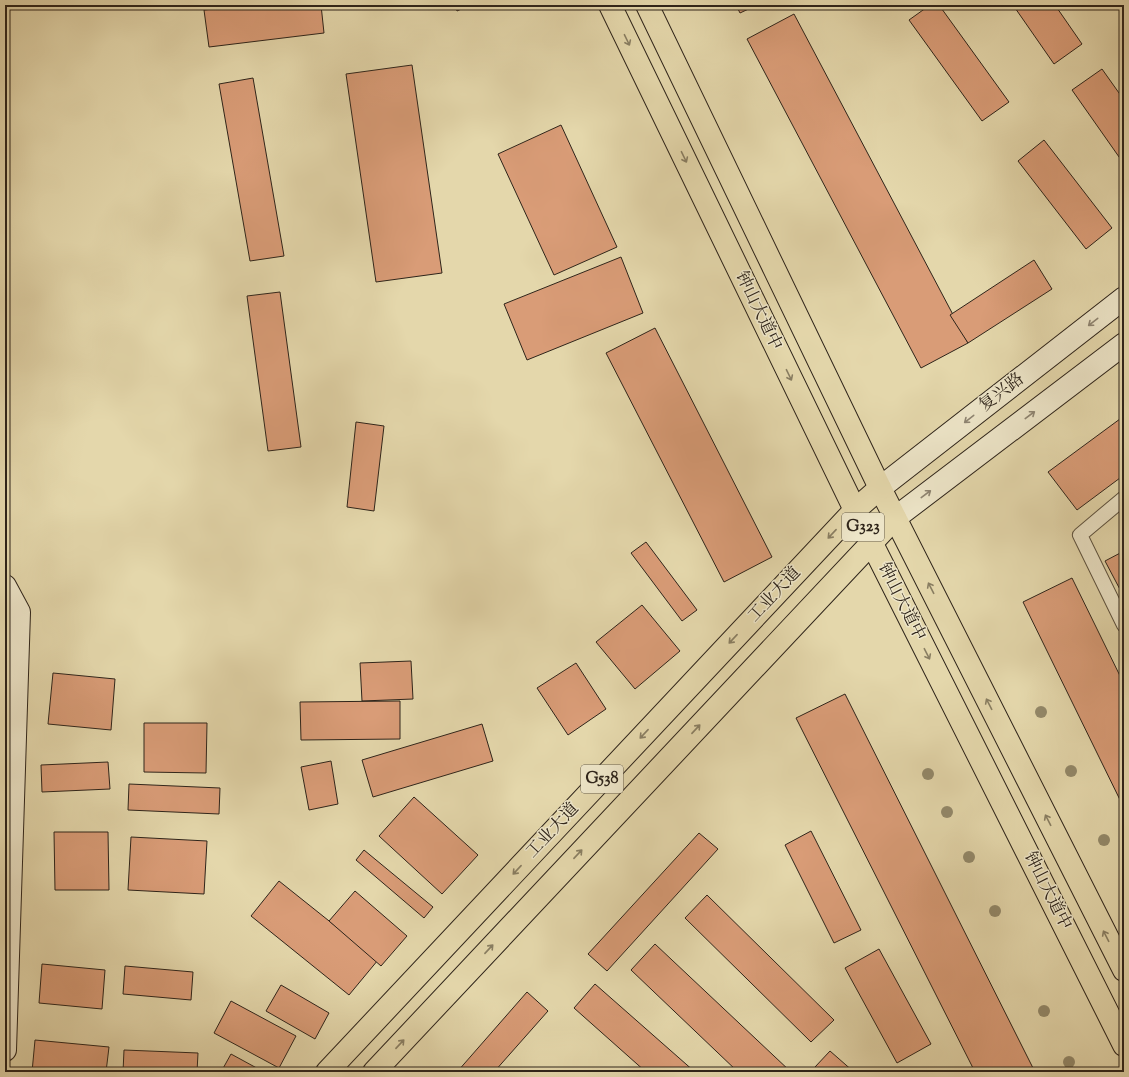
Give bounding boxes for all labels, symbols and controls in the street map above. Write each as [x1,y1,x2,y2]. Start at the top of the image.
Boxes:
one-way arrow [624,34,631,46]
one-way arrow [681,151,688,163]
street label: 钟山大道中 [729,268,787,354]
one-way arrow [1088,317,1099,326]
one-way arrow [786,368,793,380]
street label: 复兴路 [975,368,1029,418]
one-way arrow [1024,411,1035,420]
one-way arrow [963,414,974,423]
one-way arrow [921,490,932,498]
road number: G323 [842,513,884,541]
one-way arrow [828,529,837,539]
street label: 钟山大道中 [871,559,931,645]
street label: 工业大道 [743,562,807,628]
one-way arrow [926,582,934,594]
one-way arrow [728,634,738,644]
one-way arrow [924,648,932,660]
one-way arrow [985,698,992,710]
one-way arrow [691,724,701,734]
one-way arrow [639,729,649,739]
road number: G538 [581,765,623,793]
street label: 工业大道 [521,798,585,864]
one-way arrow [1044,814,1051,826]
street label: 钟山大道中 [1017,848,1077,934]
one-way arrow [573,849,583,859]
one-way arrow [512,865,522,875]
one-way arrow [1102,930,1110,942]
one-way arrow [484,944,494,954]
one-way arrow [395,1039,404,1049]

